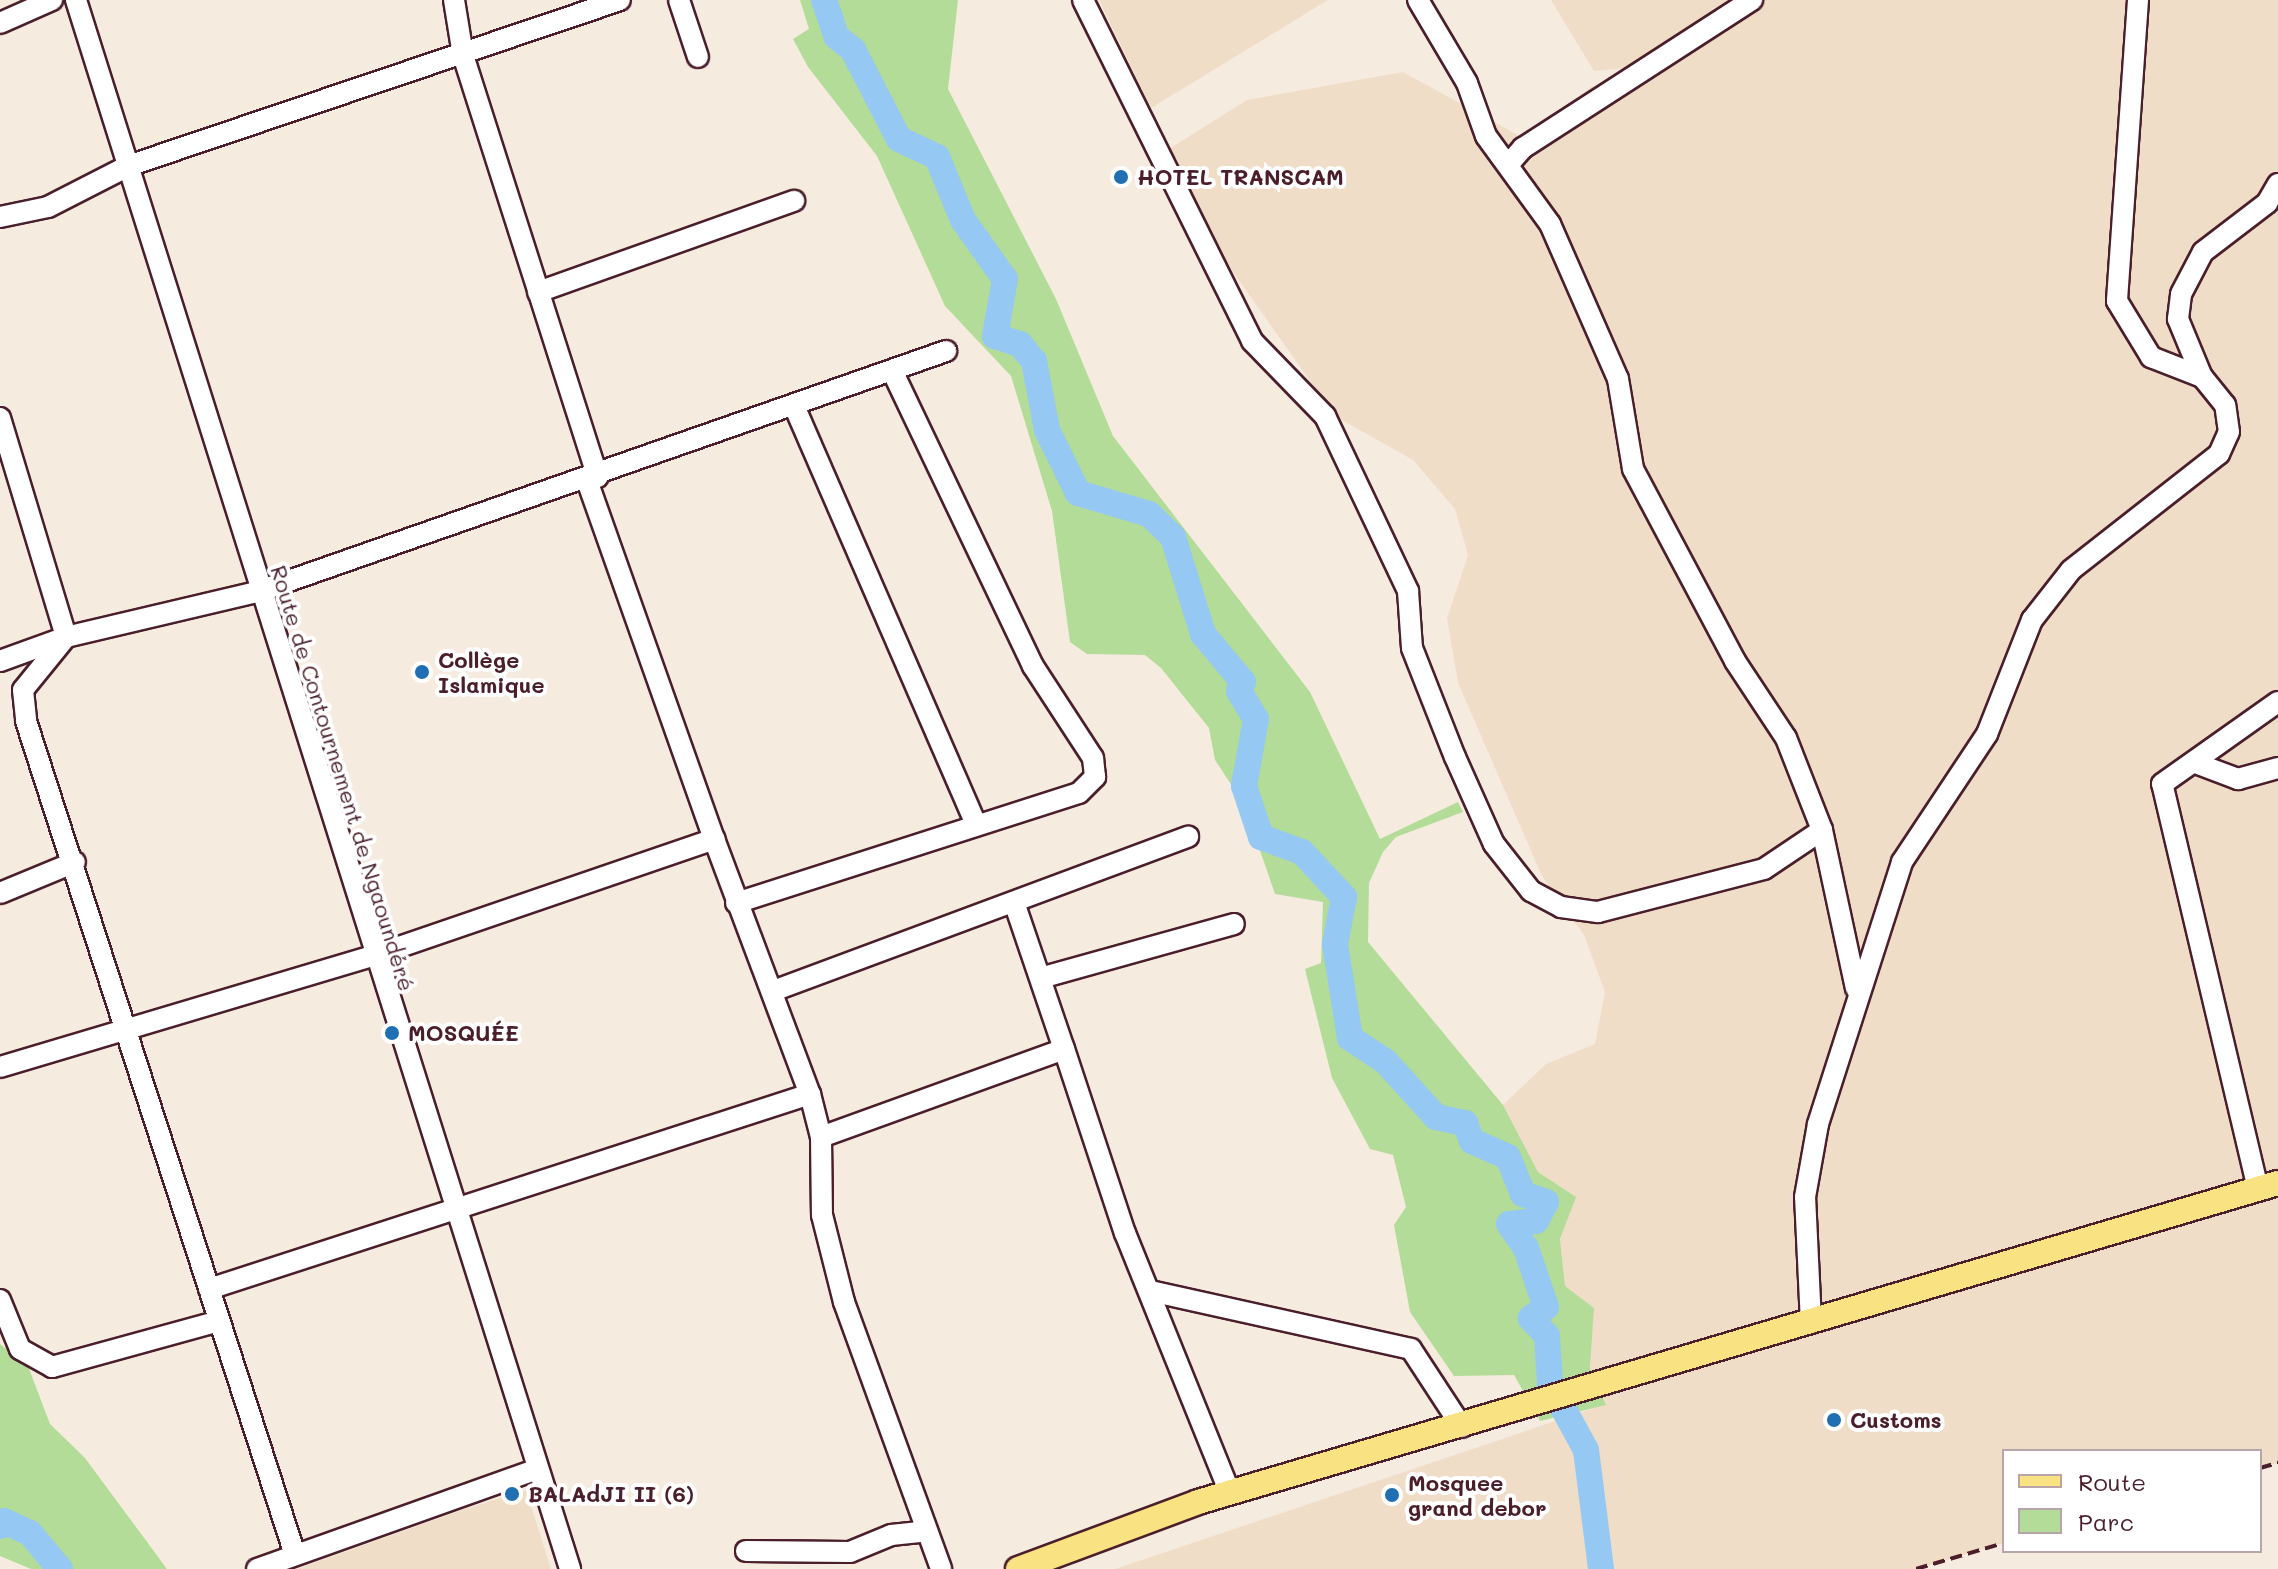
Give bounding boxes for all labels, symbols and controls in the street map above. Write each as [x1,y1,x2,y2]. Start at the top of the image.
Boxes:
place label: HOTEL TRANSCAM [1137,164,1344,190]
marker: HOTEL TRANSCAM [1112,168,1130,186]
street label: Route de Contournement de Ngaoundéré [266,562,420,994]
place label: Collège Islamique [438,646,545,698]
marker: Collège Islamique [413,663,431,681]
place label: MOSQUÉE [408,1020,519,1046]
marker: MOSQUÉE [383,1024,401,1042]
place label: Customs [1850,1407,1942,1433]
marker: Customs [1825,1411,1843,1429]
legend [2002,1449,2262,1553]
text: Route [2078,1466,2146,1497]
place label: Mosquee grand debor [1408,1469,1546,1520]
place label: BALAdJI II (6) [528,1481,694,1507]
marker: BALAdJI II (6) [503,1485,521,1503]
marker: Mosquee grand debor [1383,1486,1401,1504]
text: Parc [2078,1506,2134,1537]

